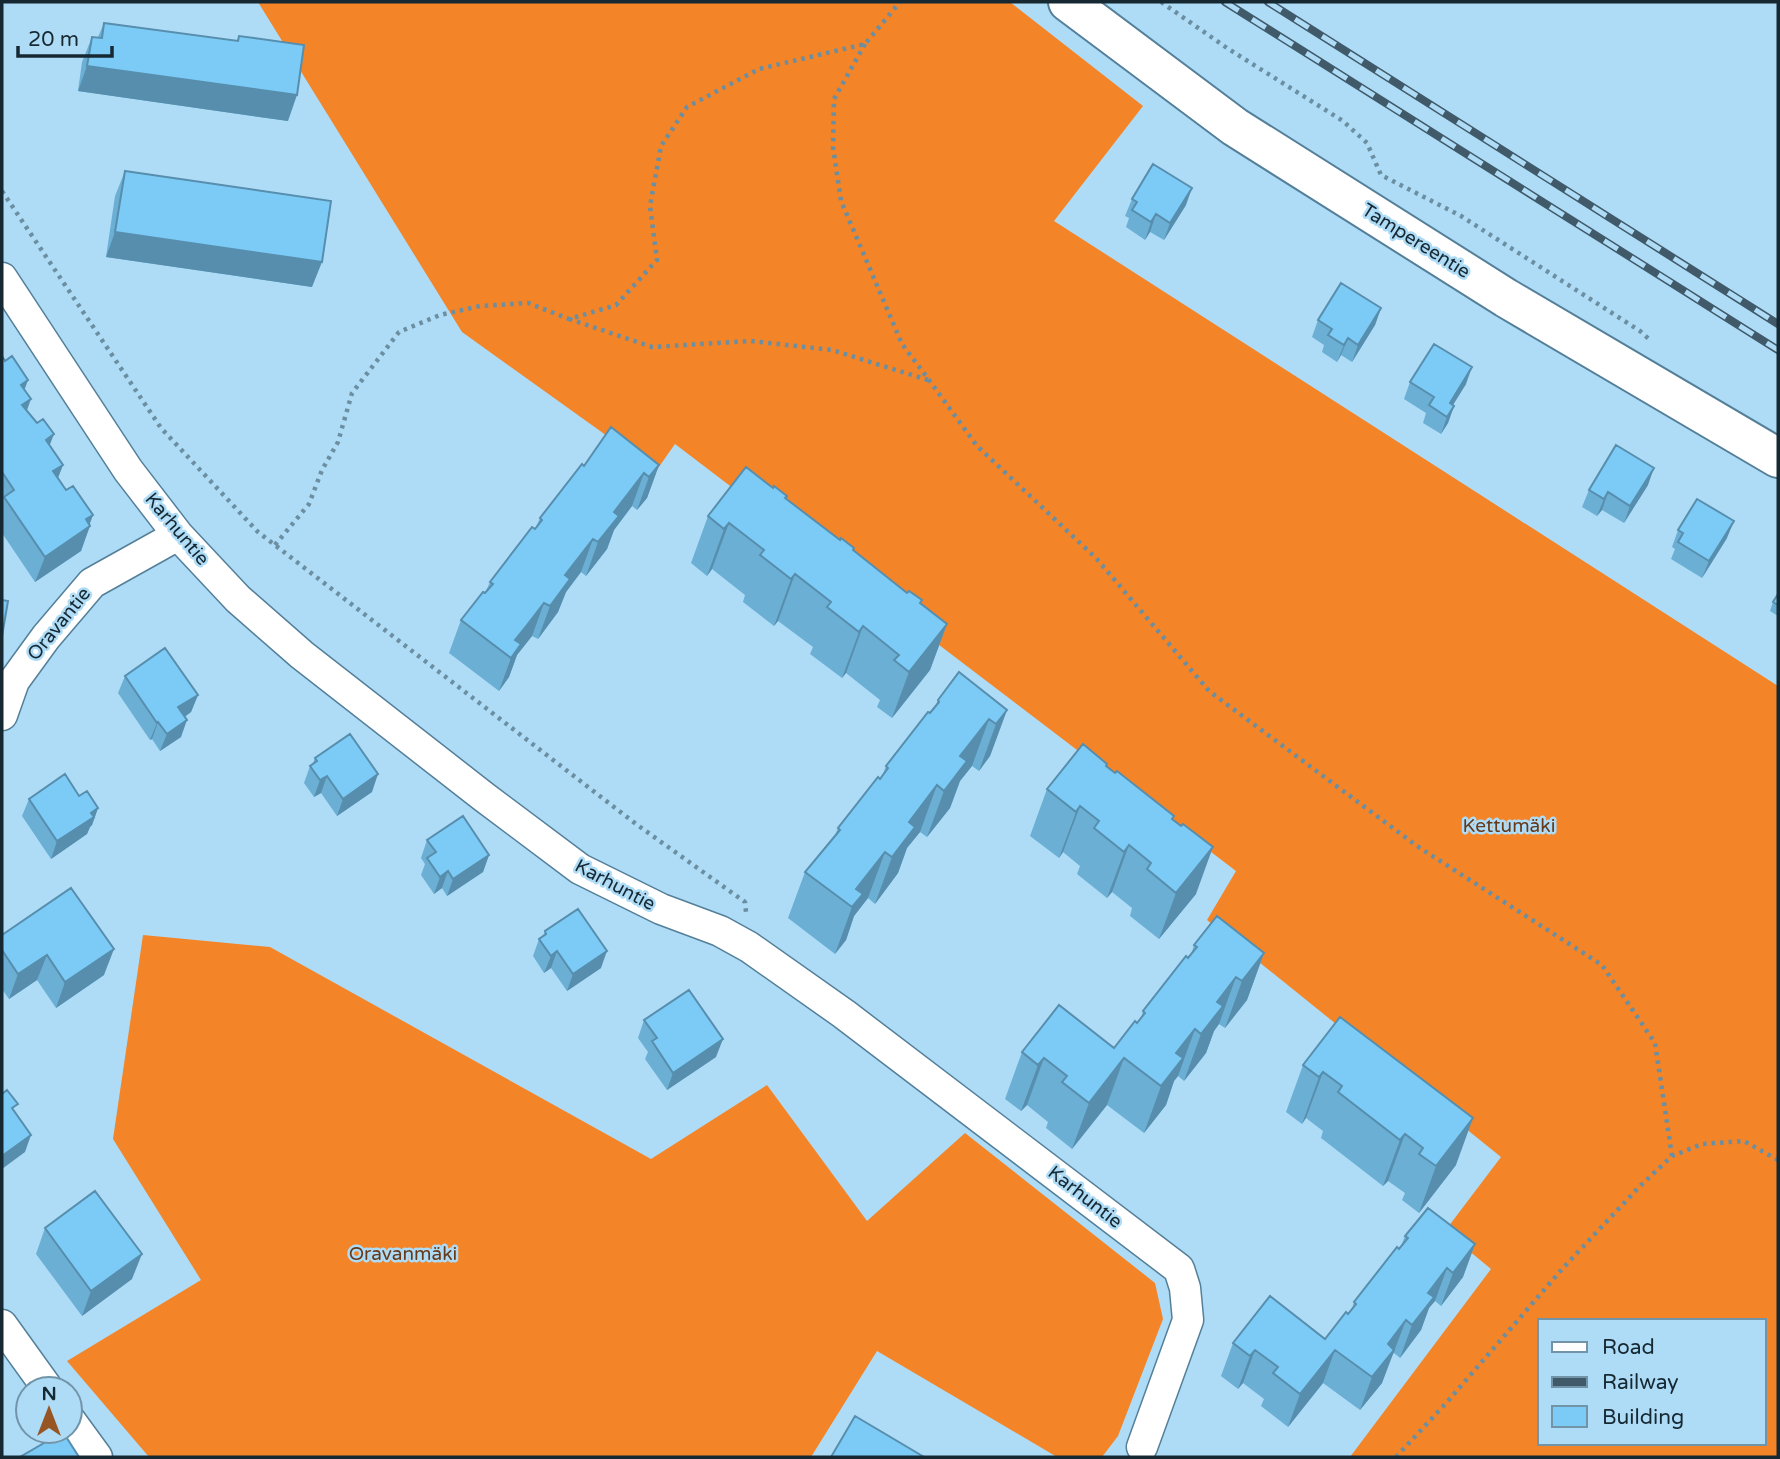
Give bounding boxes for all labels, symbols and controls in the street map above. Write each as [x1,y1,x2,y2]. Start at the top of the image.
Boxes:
scale bar [18,14,112,58]
text: 20 m [28,27,79,52]
street label: Tampereentie [1358,199,1474,283]
street label: Karhuntie [140,488,214,570]
street label: Oravantie [23,583,95,665]
park label: Kettumäki [1463,815,1555,837]
street label: Karhuntie [571,855,659,915]
street label: Karhuntie [1044,1161,1126,1233]
park label: Oravanmäki [349,1243,457,1265]
legend [1538,1319,1766,1445]
text: Road [1602,1335,1655,1360]
text: Railway [1602,1370,1679,1395]
north arrow [14,1375,84,1445]
text: N [41,1383,57,1405]
text: Building [1602,1405,1684,1430]

